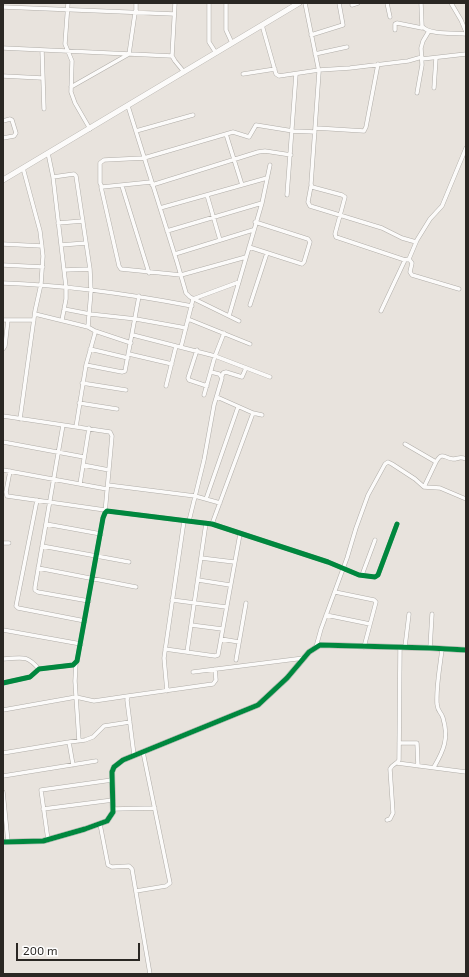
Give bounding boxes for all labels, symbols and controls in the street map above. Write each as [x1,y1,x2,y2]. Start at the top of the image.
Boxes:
scale bar [18,935,142,961]
text: 200 m [23,943,57,957]

